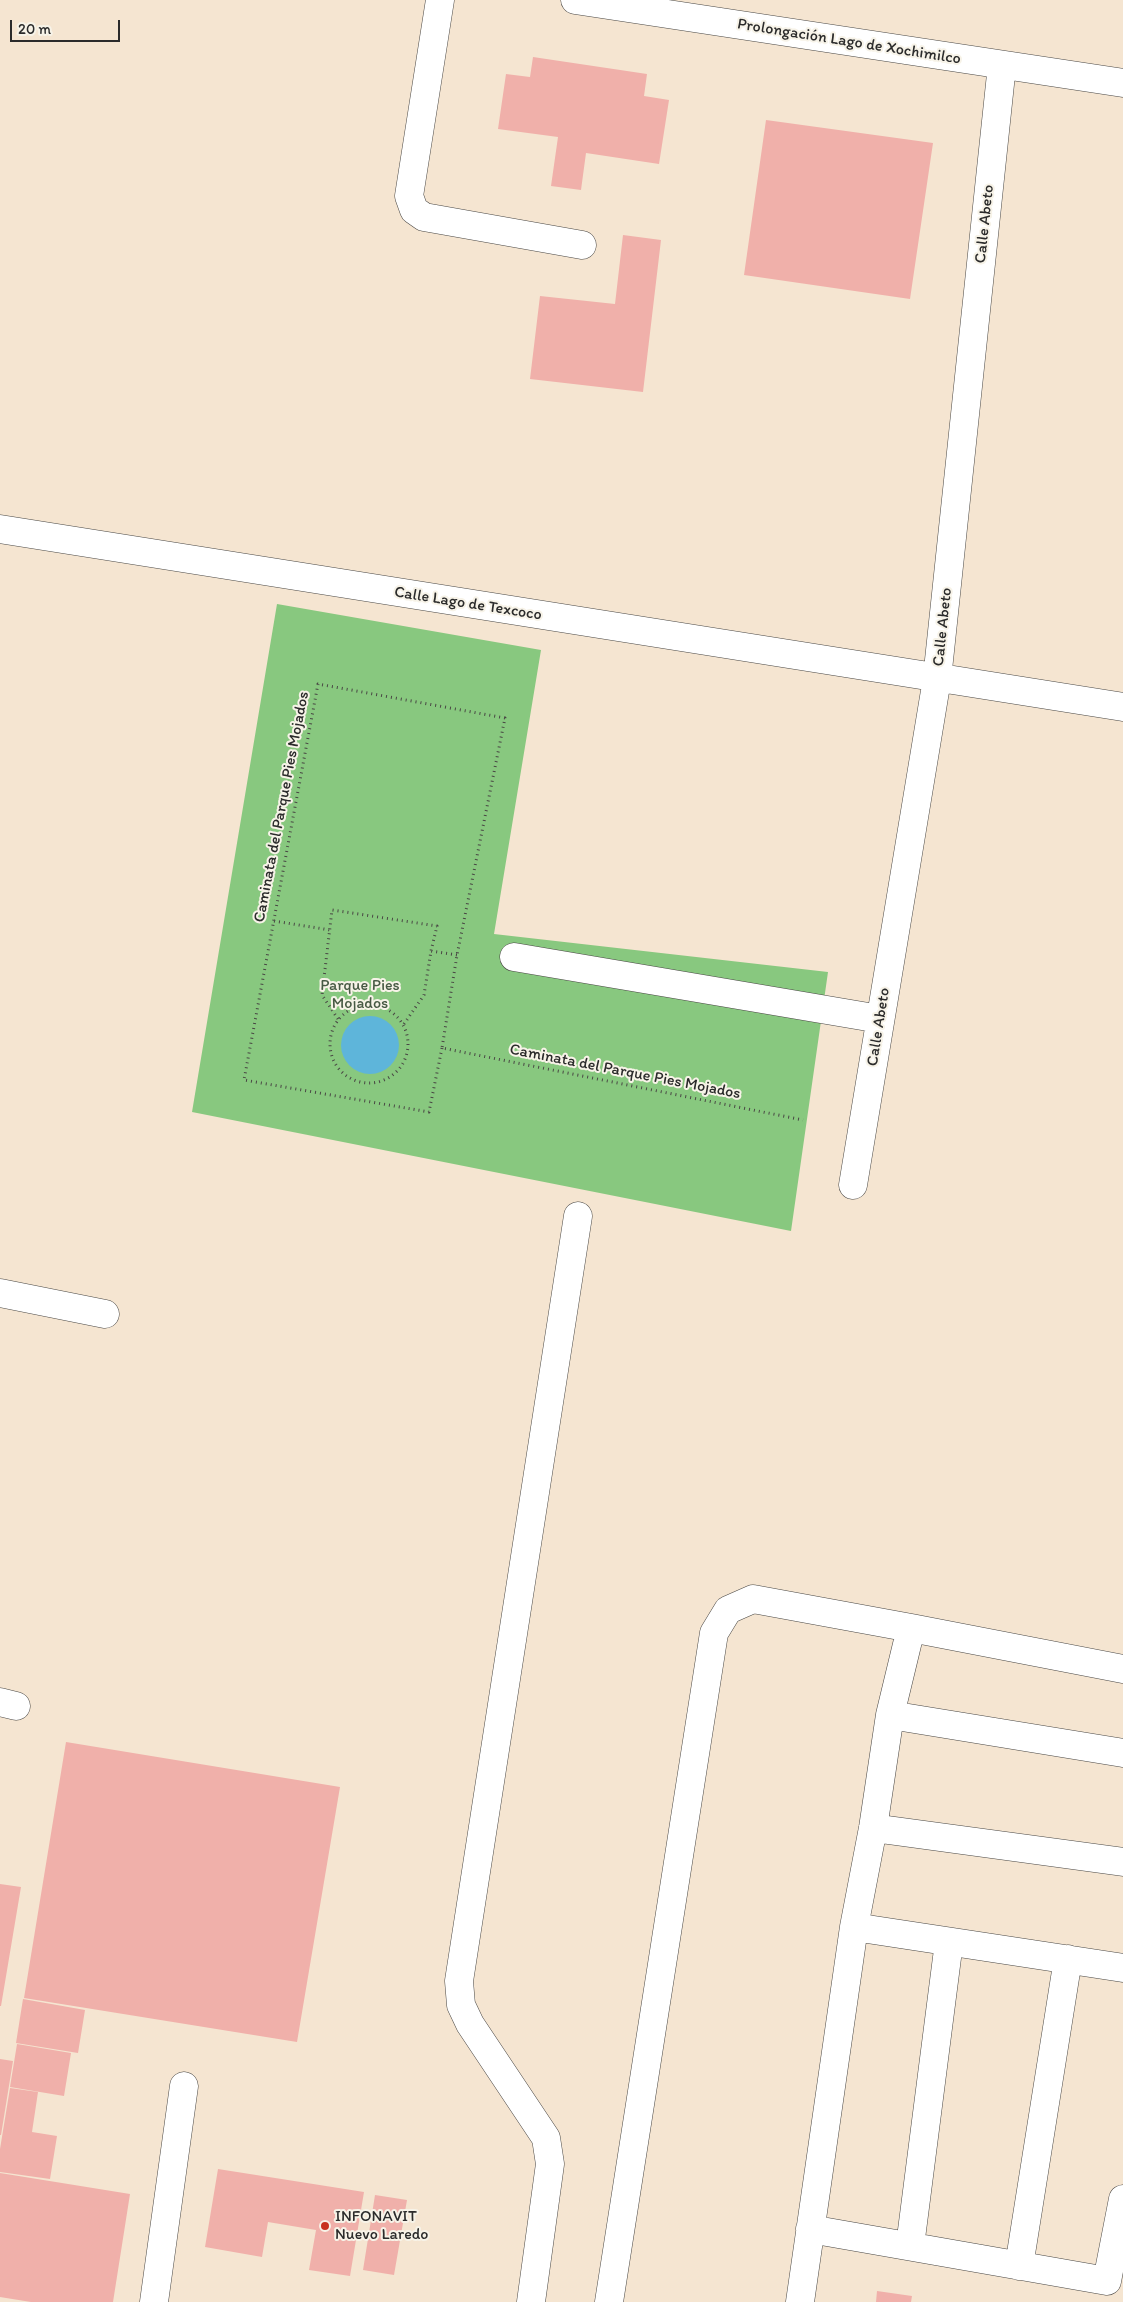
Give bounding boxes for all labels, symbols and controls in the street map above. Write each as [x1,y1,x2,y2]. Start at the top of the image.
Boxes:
scale bar [12,10,122,42]
street label: Prolongación Lago de Xochimilco [736,15,962,69]
text: 20 m [18,20,51,38]
street label: Calle Abeto [971,184,999,264]
street label: Calle Lago de Texcoco [393,583,543,625]
street label: Calle Abeto [929,587,957,667]
street label: Caminata del Parque Pies Mojados [250,690,314,924]
park label: Parque Pies Mojados [320,976,400,1014]
street label: Calle Abeto [863,986,895,1068]
street label: Caminata del Parque Pies Mojados [508,1040,742,1104]
place label: INFONAVIT Nuevo Laredo [335,2207,428,2245]
marker: INFONAVIT Nuevo Laredo [319,2220,331,2232]

